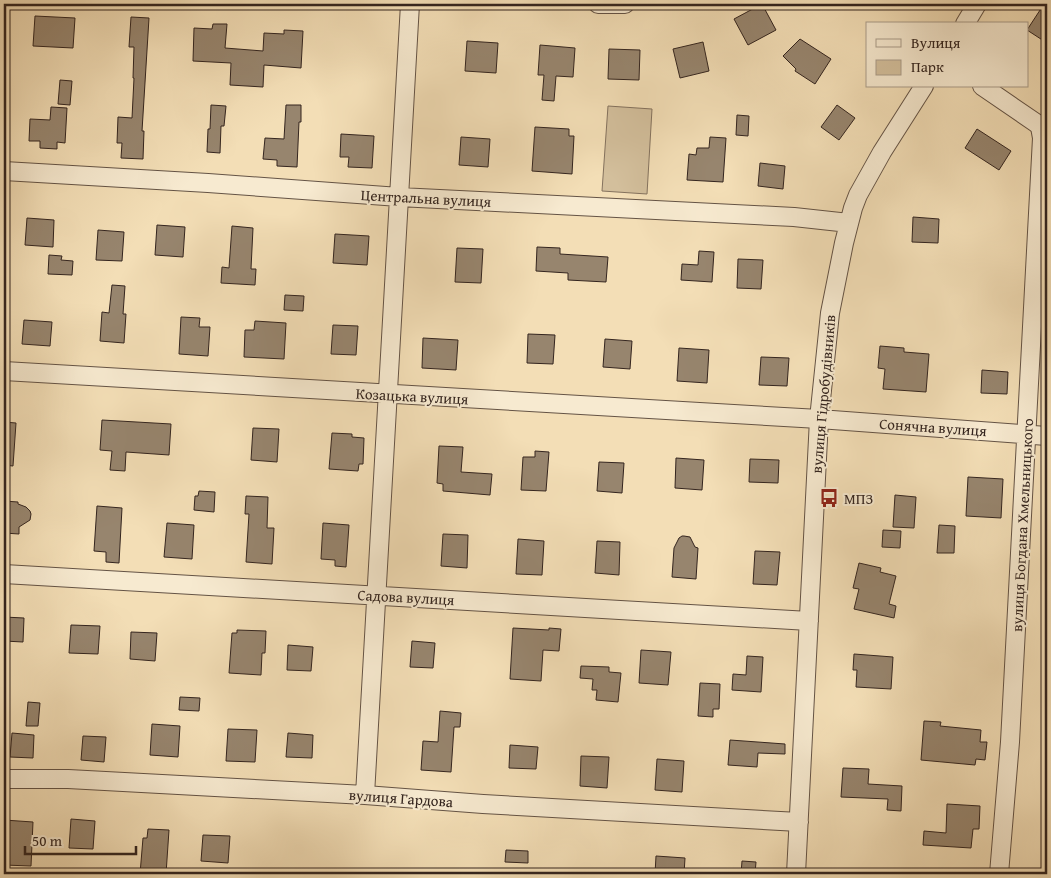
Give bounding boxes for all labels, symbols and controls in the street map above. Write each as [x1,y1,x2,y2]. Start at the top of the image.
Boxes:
legend [866,22,1028,88]
text: Вулиця [911,32,961,53]
text: Парк [911,56,944,77]
street label: Центральна вулиця [360,184,492,212]
street label: вулиця Гідробудівників [806,314,840,474]
street label: Козацька вулиця [355,383,469,409]
street label: Сонячна вулиця [879,413,988,441]
street label: вулиця Богдана Хмельницького [1006,417,1038,632]
bus stop icon: МПЗ [818,487,840,509]
place label: МПЗ [844,488,873,509]
street label: Садова вулиця [357,584,455,610]
street label: вулиця Гардова [348,784,455,812]
scale bar [25,823,136,855]
text: 50 m [32,830,63,851]

